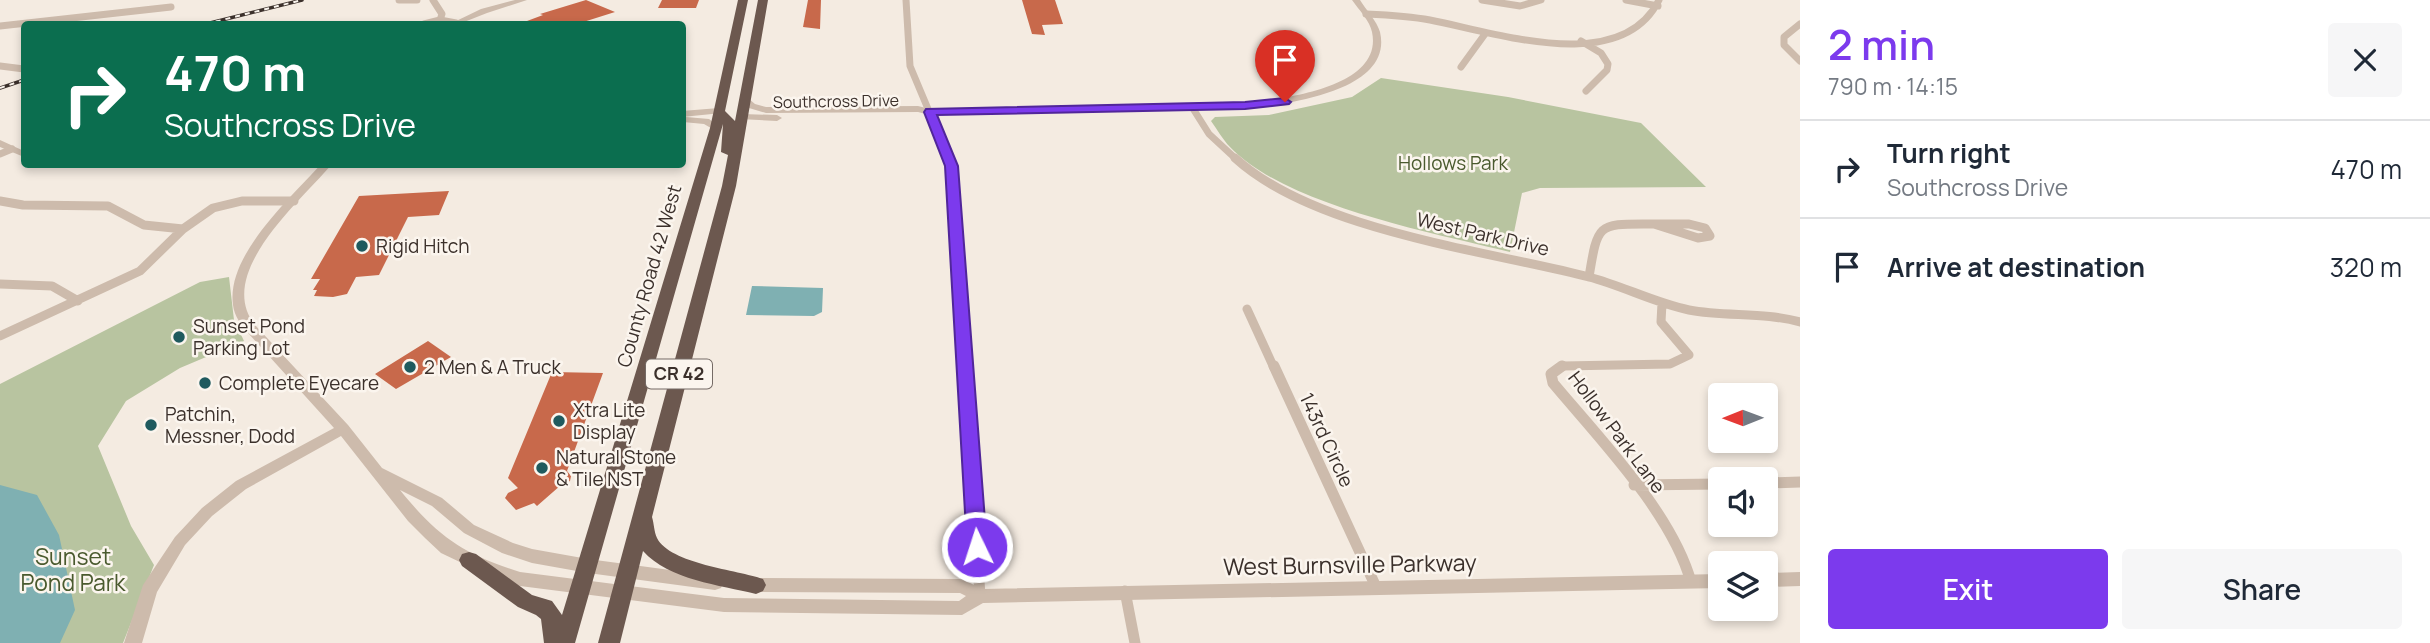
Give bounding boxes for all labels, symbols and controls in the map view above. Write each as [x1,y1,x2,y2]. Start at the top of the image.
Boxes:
text: 2 min [1828,15,1935,73]
button: close [2328,23,2402,97]
pin [1255,30,1315,102]
text: 470 m [164,39,306,106]
icon: arrive [1266,41,1304,79]
icon: right [49,49,140,140]
text: 790 m · 14:15 [1828,70,1958,102]
street label: Southcross Drive [773,89,899,113]
text: Southcross Drive [164,103,416,147]
text: Turn right [1887,135,2011,171]
park label: Hollows Park [1398,150,1508,176]
icon: right [1828,150,1866,188]
text: 470 m [2331,151,2402,187]
text: Southcross Drive [1887,171,2068,203]
street label: County Road 42 West [611,182,687,370]
street label: West Park Drive [1414,206,1552,262]
place label: Rigid Hitch [376,233,470,259]
marker: Rigid Hitch [354,238,370,254]
icon: arrive [1828,248,1866,286]
text: Arrive at destination [1887,249,2145,285]
text: 320 m [2330,249,2402,285]
place label: Sunset Pond Parking Lot [193,313,305,361]
marker: Sunset Pond Parking Lot [171,329,187,345]
place label: 2 Men & A Truck [424,354,562,380]
marker: 2 Men & A Truck [402,359,418,375]
road number: CR 42 [646,360,712,388]
street label: Hollow Park Lane [1563,366,1671,498]
place label: Complete Eyecare [219,370,379,396]
marker: Complete Eyecare [197,375,213,391]
north arrow [1708,383,1778,453]
map controls [1708,383,1778,621]
street label: 143rd Circle [1294,389,1360,491]
place label: Xtra Lite Display [573,397,645,445]
place label: Patchin, Messner, Dodd [165,401,295,449]
marker: Xtra Lite Display [551,413,567,429]
marker: Patchin, Messner, Dodd [143,417,159,433]
place label: Natural Stone & Tile NST [556,444,676,492]
marker: Natural Stone & Tile NST [534,460,550,476]
button: sound [1708,467,1778,537]
position arrow [940,510,1014,584]
park label: Sunset Pond Park [20,540,126,598]
street label: West Burnsville Parkway [1223,546,1477,582]
button: Exit [1828,549,2108,629]
button: Share [2122,549,2402,629]
button: layers [1708,551,1778,621]

